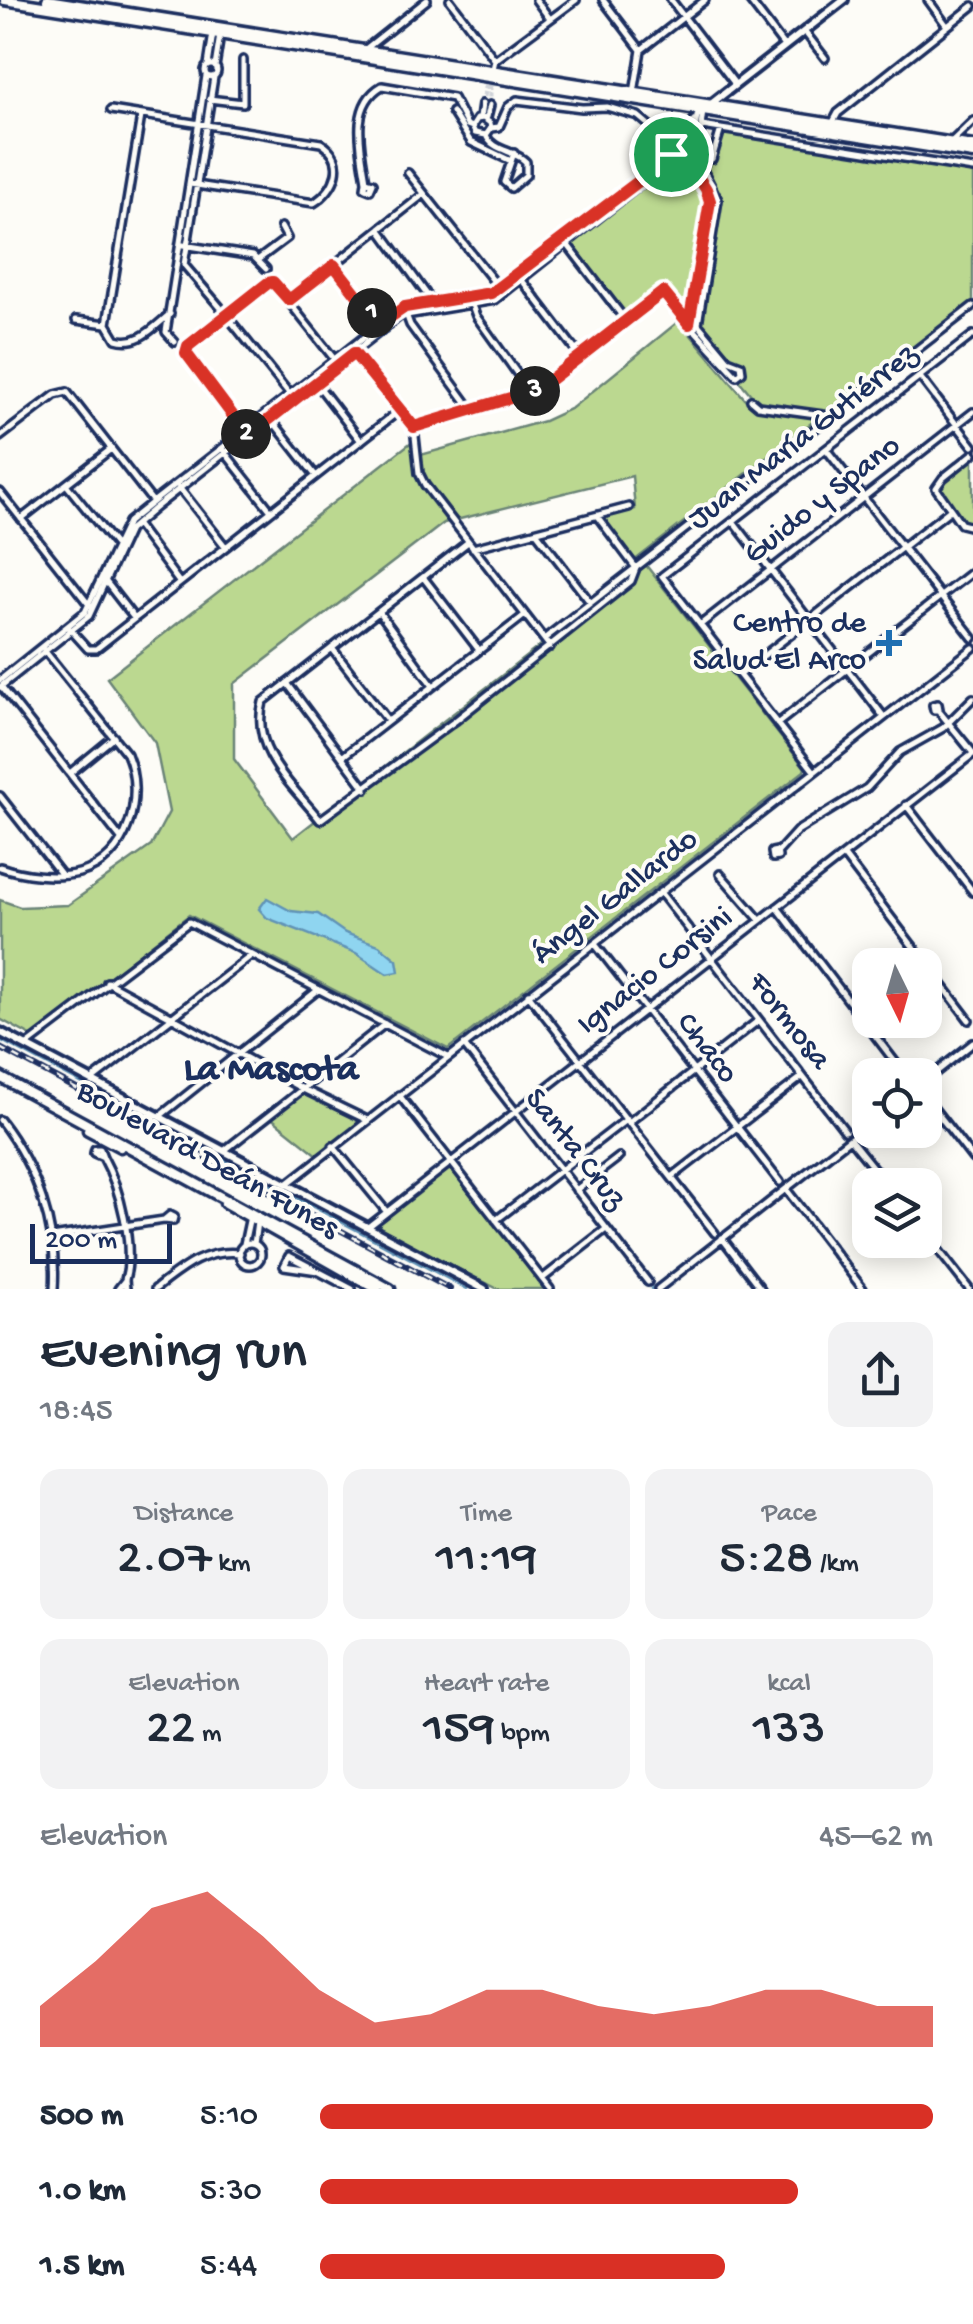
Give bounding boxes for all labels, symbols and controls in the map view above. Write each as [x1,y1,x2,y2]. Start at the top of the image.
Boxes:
pin [629,112,714,197]
icon: arrive [644,127,699,182]
pin: 1 [347,288,397,338]
text: 1 [366,296,378,329]
street label: Juan María Gutiérrez [682,336,927,540]
pin: 3 [510,366,560,416]
text: 3 [528,374,542,407]
pin: 2 [221,409,271,459]
text: 2 [239,417,253,450]
street label: Guido y Spano [737,428,909,574]
place label: Centro de Salud El Arco [693,606,866,681]
marker: Centro de Salud El Arco [876,630,902,656]
street label: Ángel Gallardo [526,821,706,975]
street label: Ignacio Corsini [571,899,741,1045]
north arrow [852,948,942,1038]
map controls [852,948,942,1258]
street label: Formosa [738,965,839,1079]
street label: Chaco [666,1006,746,1092]
district label: La Mascota [184,1049,360,1093]
button: locate [852,1058,942,1148]
street label: Boulevard Deán Funes [68,1073,346,1249]
street label: Santa Cruz [515,1082,634,1219]
button: layers [852,1168,942,1258]
scale bar [30,1219,172,1264]
text: 200 m [45,1225,117,1258]
button: share [828,1322,933,1427]
text: Evening run [40,1323,307,1387]
text: 18:45 [40,1393,112,1431]
text: Distance [134,1498,233,1531]
text: Time [461,1498,512,1531]
text: Pace [762,1498,817,1531]
text: 2.07 [117,1531,212,1590]
text: 11:19 [436,1531,537,1590]
text: 5:28 [719,1531,813,1590]
text: km [212,1548,251,1581]
text: /km [813,1548,859,1581]
text: Elevation [128,1668,239,1701]
text: Heart rate [424,1668,549,1701]
text: kcal [767,1668,811,1701]
text: 22 [146,1701,195,1760]
text: 159 [423,1701,495,1760]
text: 133 [753,1701,825,1760]
text: m [195,1718,222,1751]
text: bpm [495,1718,550,1751]
text: Elevation [40,1819,167,1857]
text: 45–62 m [819,1819,933,1857]
text: 500 m [40,2098,123,2136]
text: 5:10 [200,2098,258,2136]
text: 1.0 km [40,2173,126,2211]
text: 5:30 [200,2173,262,2211]
text: 1.5 km [40,2248,124,2286]
text: 5:44 [200,2248,257,2286]

